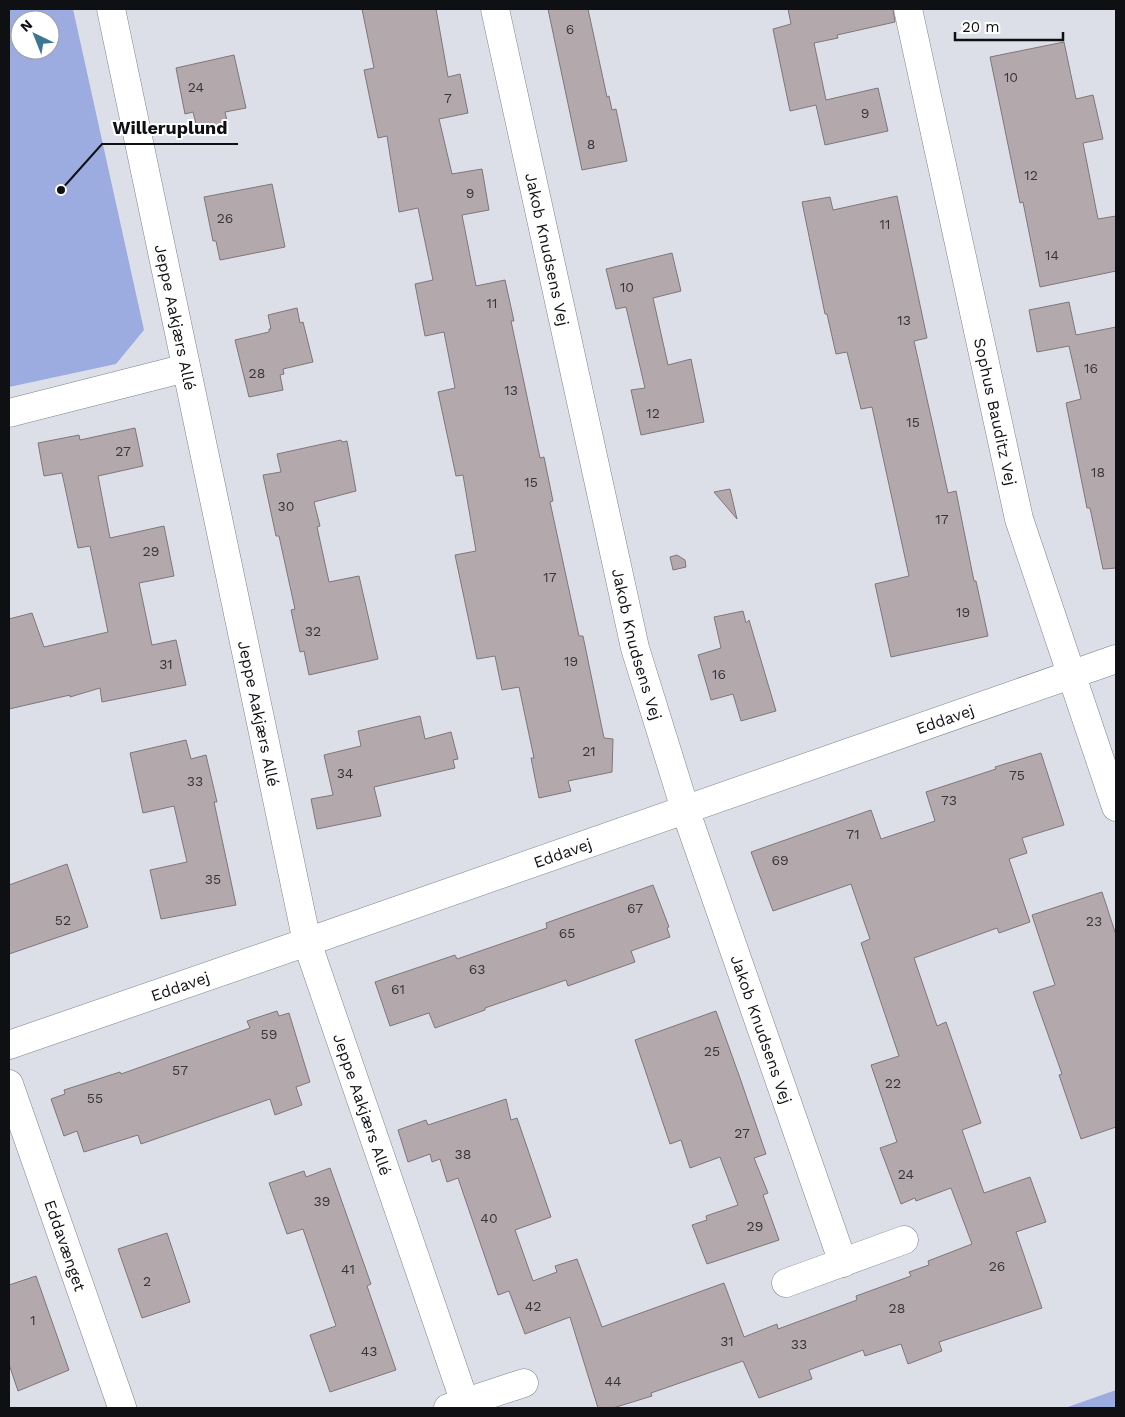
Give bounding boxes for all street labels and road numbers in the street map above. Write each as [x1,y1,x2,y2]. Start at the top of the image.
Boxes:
street label: Jakob Knudsens Vej [522,171,574,328]
street label: Jeppe Aakjærs Allé [151,243,200,392]
street label: Sophus Bauditz Vej [970,336,1021,487]
street label: Jakob Knudsens Vej [608,567,666,722]
street label: Jeppe Aakjærs Allé [234,639,284,788]
street label: Eddavej [913,700,977,738]
street label: Eddavej [531,834,594,872]
street label: Jakob Knudsens Vej [727,952,796,1106]
street label: Eddavej [148,967,212,1005]
street label: Jeppe Aakjærs Allé [330,1031,396,1178]
street label: Eddavænget [41,1197,90,1294]

